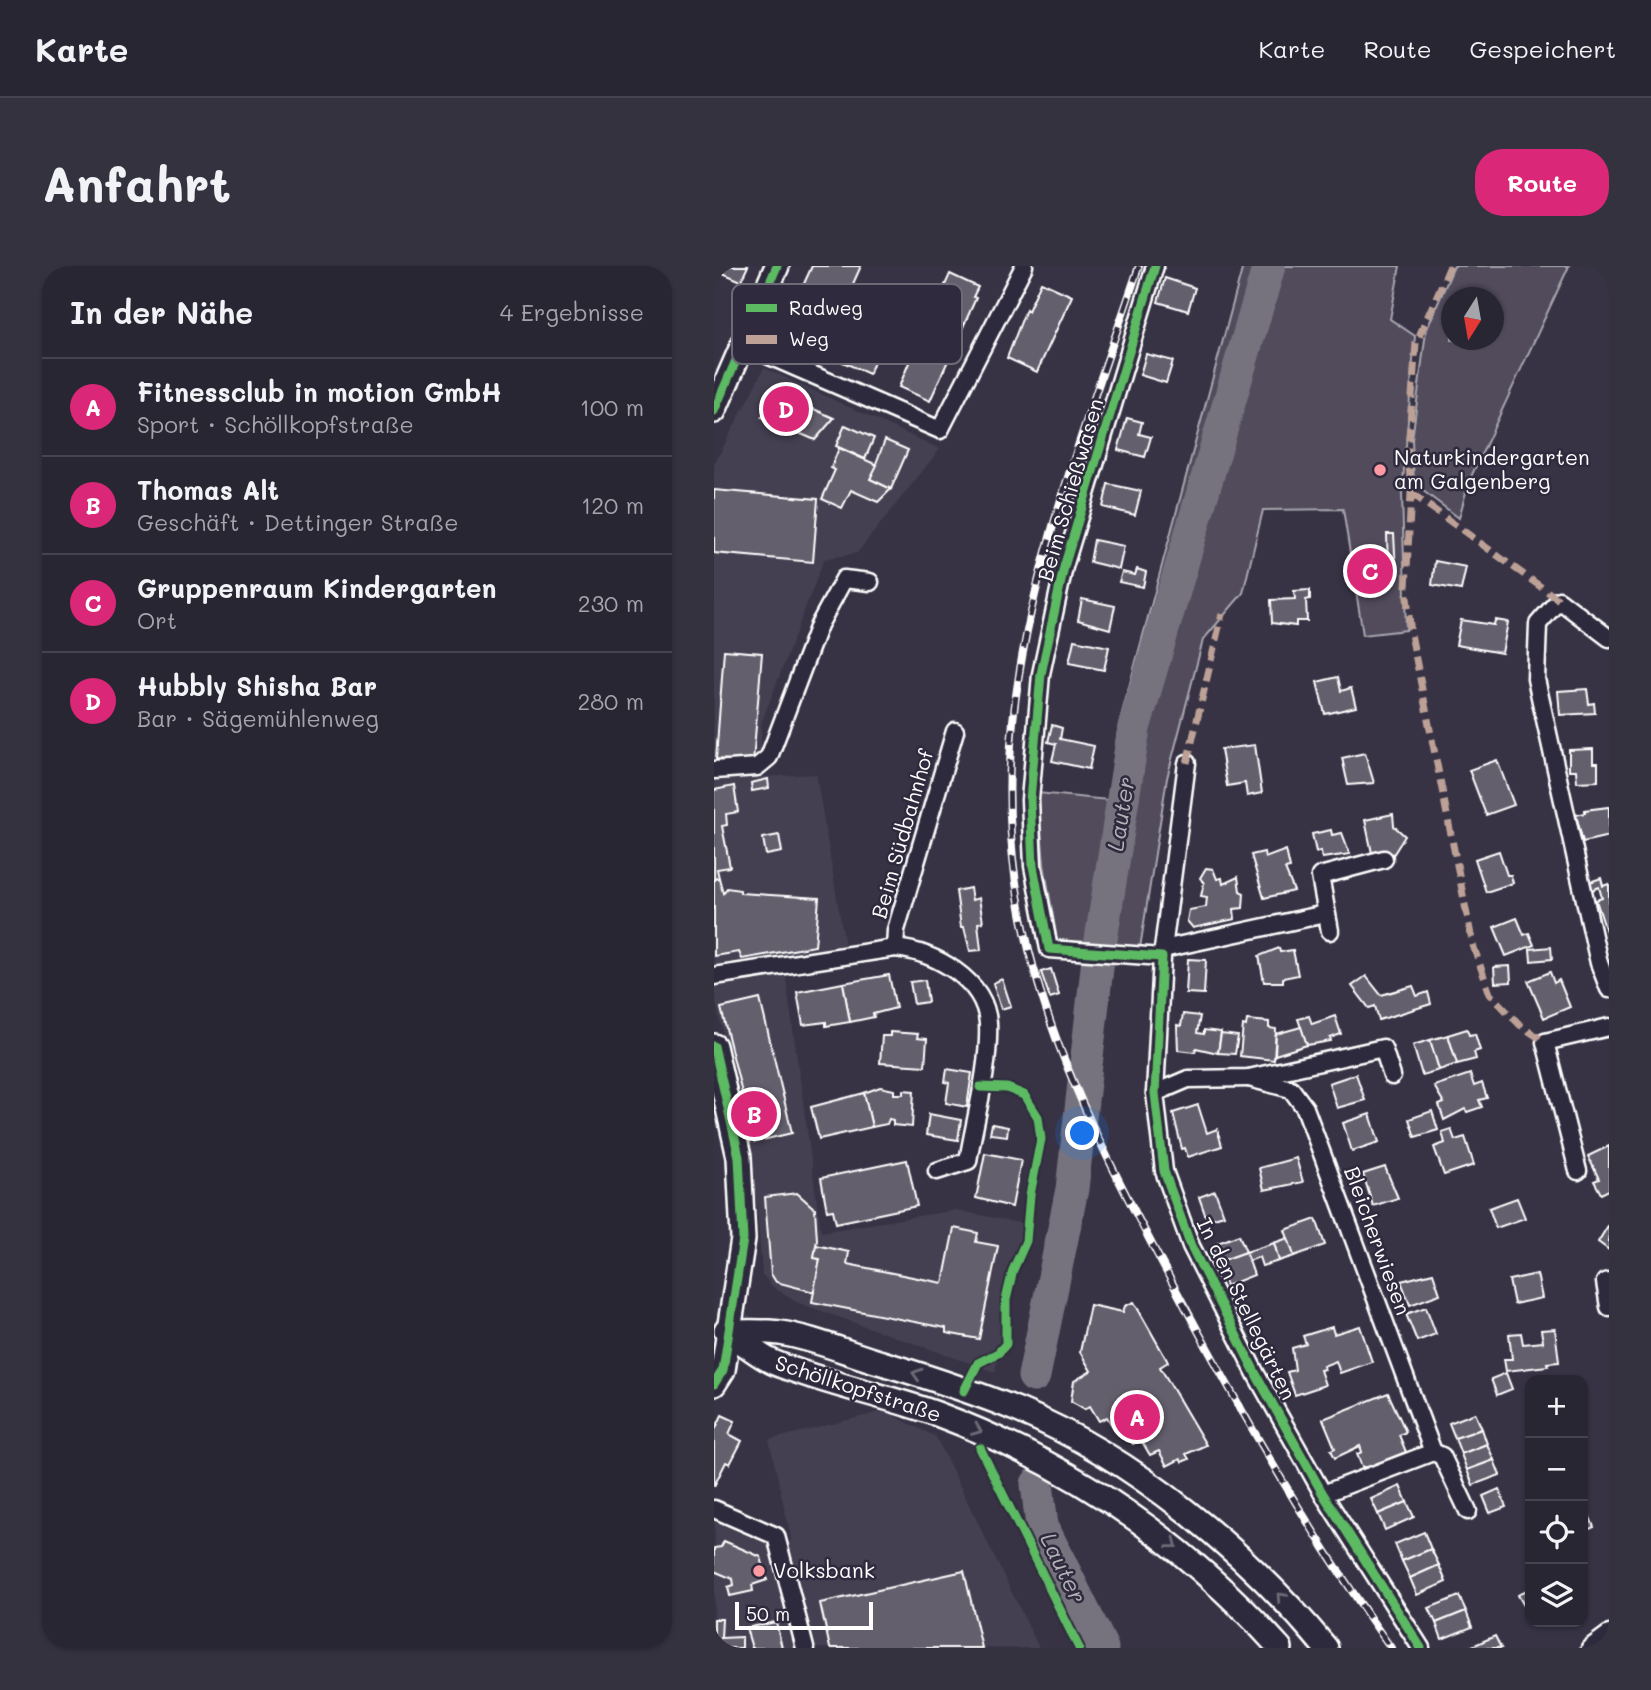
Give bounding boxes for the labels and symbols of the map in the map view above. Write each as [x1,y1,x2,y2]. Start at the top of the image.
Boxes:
legend [732,284,962,364]
north arrow [1441,287,1504,350]
text: Radweg [789,295,863,320]
text: Weg [789,326,828,351]
pin: D [763,383,809,435]
street label: Beim Schießwasen [1031,395,1109,584]
place label: Naturkindergarten am Galgenberg [1394,443,1590,494]
marker: Naturkindergarten am Galgenberg [1372,462,1388,478]
pin: C [1347,545,1393,597]
street label: Beim Südbahnhof [864,745,939,921]
water label: Lauter [1099,774,1141,853]
pin: B [731,1088,777,1140]
your location [1065,1116,1099,1150]
street label: Bleicherwiesen [1339,1163,1418,1318]
street label: In den Stellegärten [1191,1213,1303,1404]
street label: Schöllkopfstraße [772,1348,945,1427]
one-way arrow [911,1367,923,1382]
pin: A [1114,1391,1160,1443]
one-way arrow [971,1421,983,1435]
water label: Lauter [1034,1527,1094,1608]
one-way arrow [1165,1536,1178,1549]
place label: Volksbank [773,1556,875,1583]
marker: Volksbank [751,1563,767,1579]
one-way arrow [1277,1592,1289,1605]
scale bar [735,1599,873,1631]

